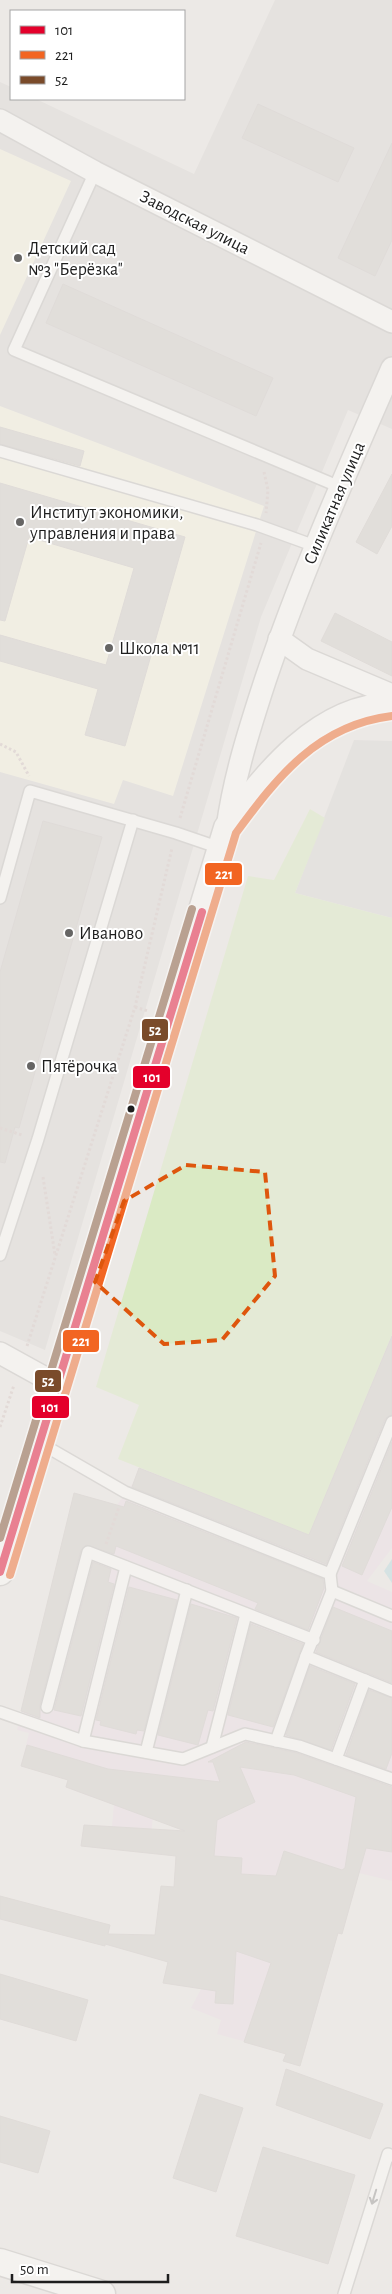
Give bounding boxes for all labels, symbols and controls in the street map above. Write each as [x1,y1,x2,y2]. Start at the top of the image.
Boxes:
legend [10,10,185,100]
text: 101 [55,23,73,38]
text: 221 [55,48,74,63]
text: 52 [55,73,68,88]
street label: Заводская улица [137,188,252,258]
place label: Детский сад №3 "Берёзка" [28,240,123,279]
marker: Детский сад №3 "Берёзка" [12,252,24,264]
street label: Силикатная улица [301,440,369,567]
place label: Институт экономики, управления и права [29,504,183,543]
marker: Институт экономики, управления и права [14,516,26,528]
place label: Школа №11 [119,640,200,658]
marker: Школа №11 [103,642,115,654]
line badge: 221 [204,862,243,886]
text: 221 [215,868,233,882]
place label: Иваново [79,925,143,943]
marker: Иваново [63,927,75,939]
line badge: 52 [141,1018,169,1042]
text: 52 [149,1024,162,1038]
place label: Пятёрочка [41,1058,118,1076]
marker: Пятёрочка [25,1060,37,1072]
line badge: 101 [132,1065,171,1089]
text: 101 [143,1071,161,1085]
unlabelled marker [126,1104,136,1114]
line badge: 221 [62,1329,100,1353]
text: 221 [72,1335,90,1349]
line badge: 52 [34,1369,62,1393]
text: 52 [42,1375,55,1389]
line badge: 101 [31,1395,70,1419]
text: 101 [41,1401,59,1415]
one-way arrow [369,2188,379,2204]
scale bar [12,2252,169,2284]
text: 50 m [20,2262,49,2277]

